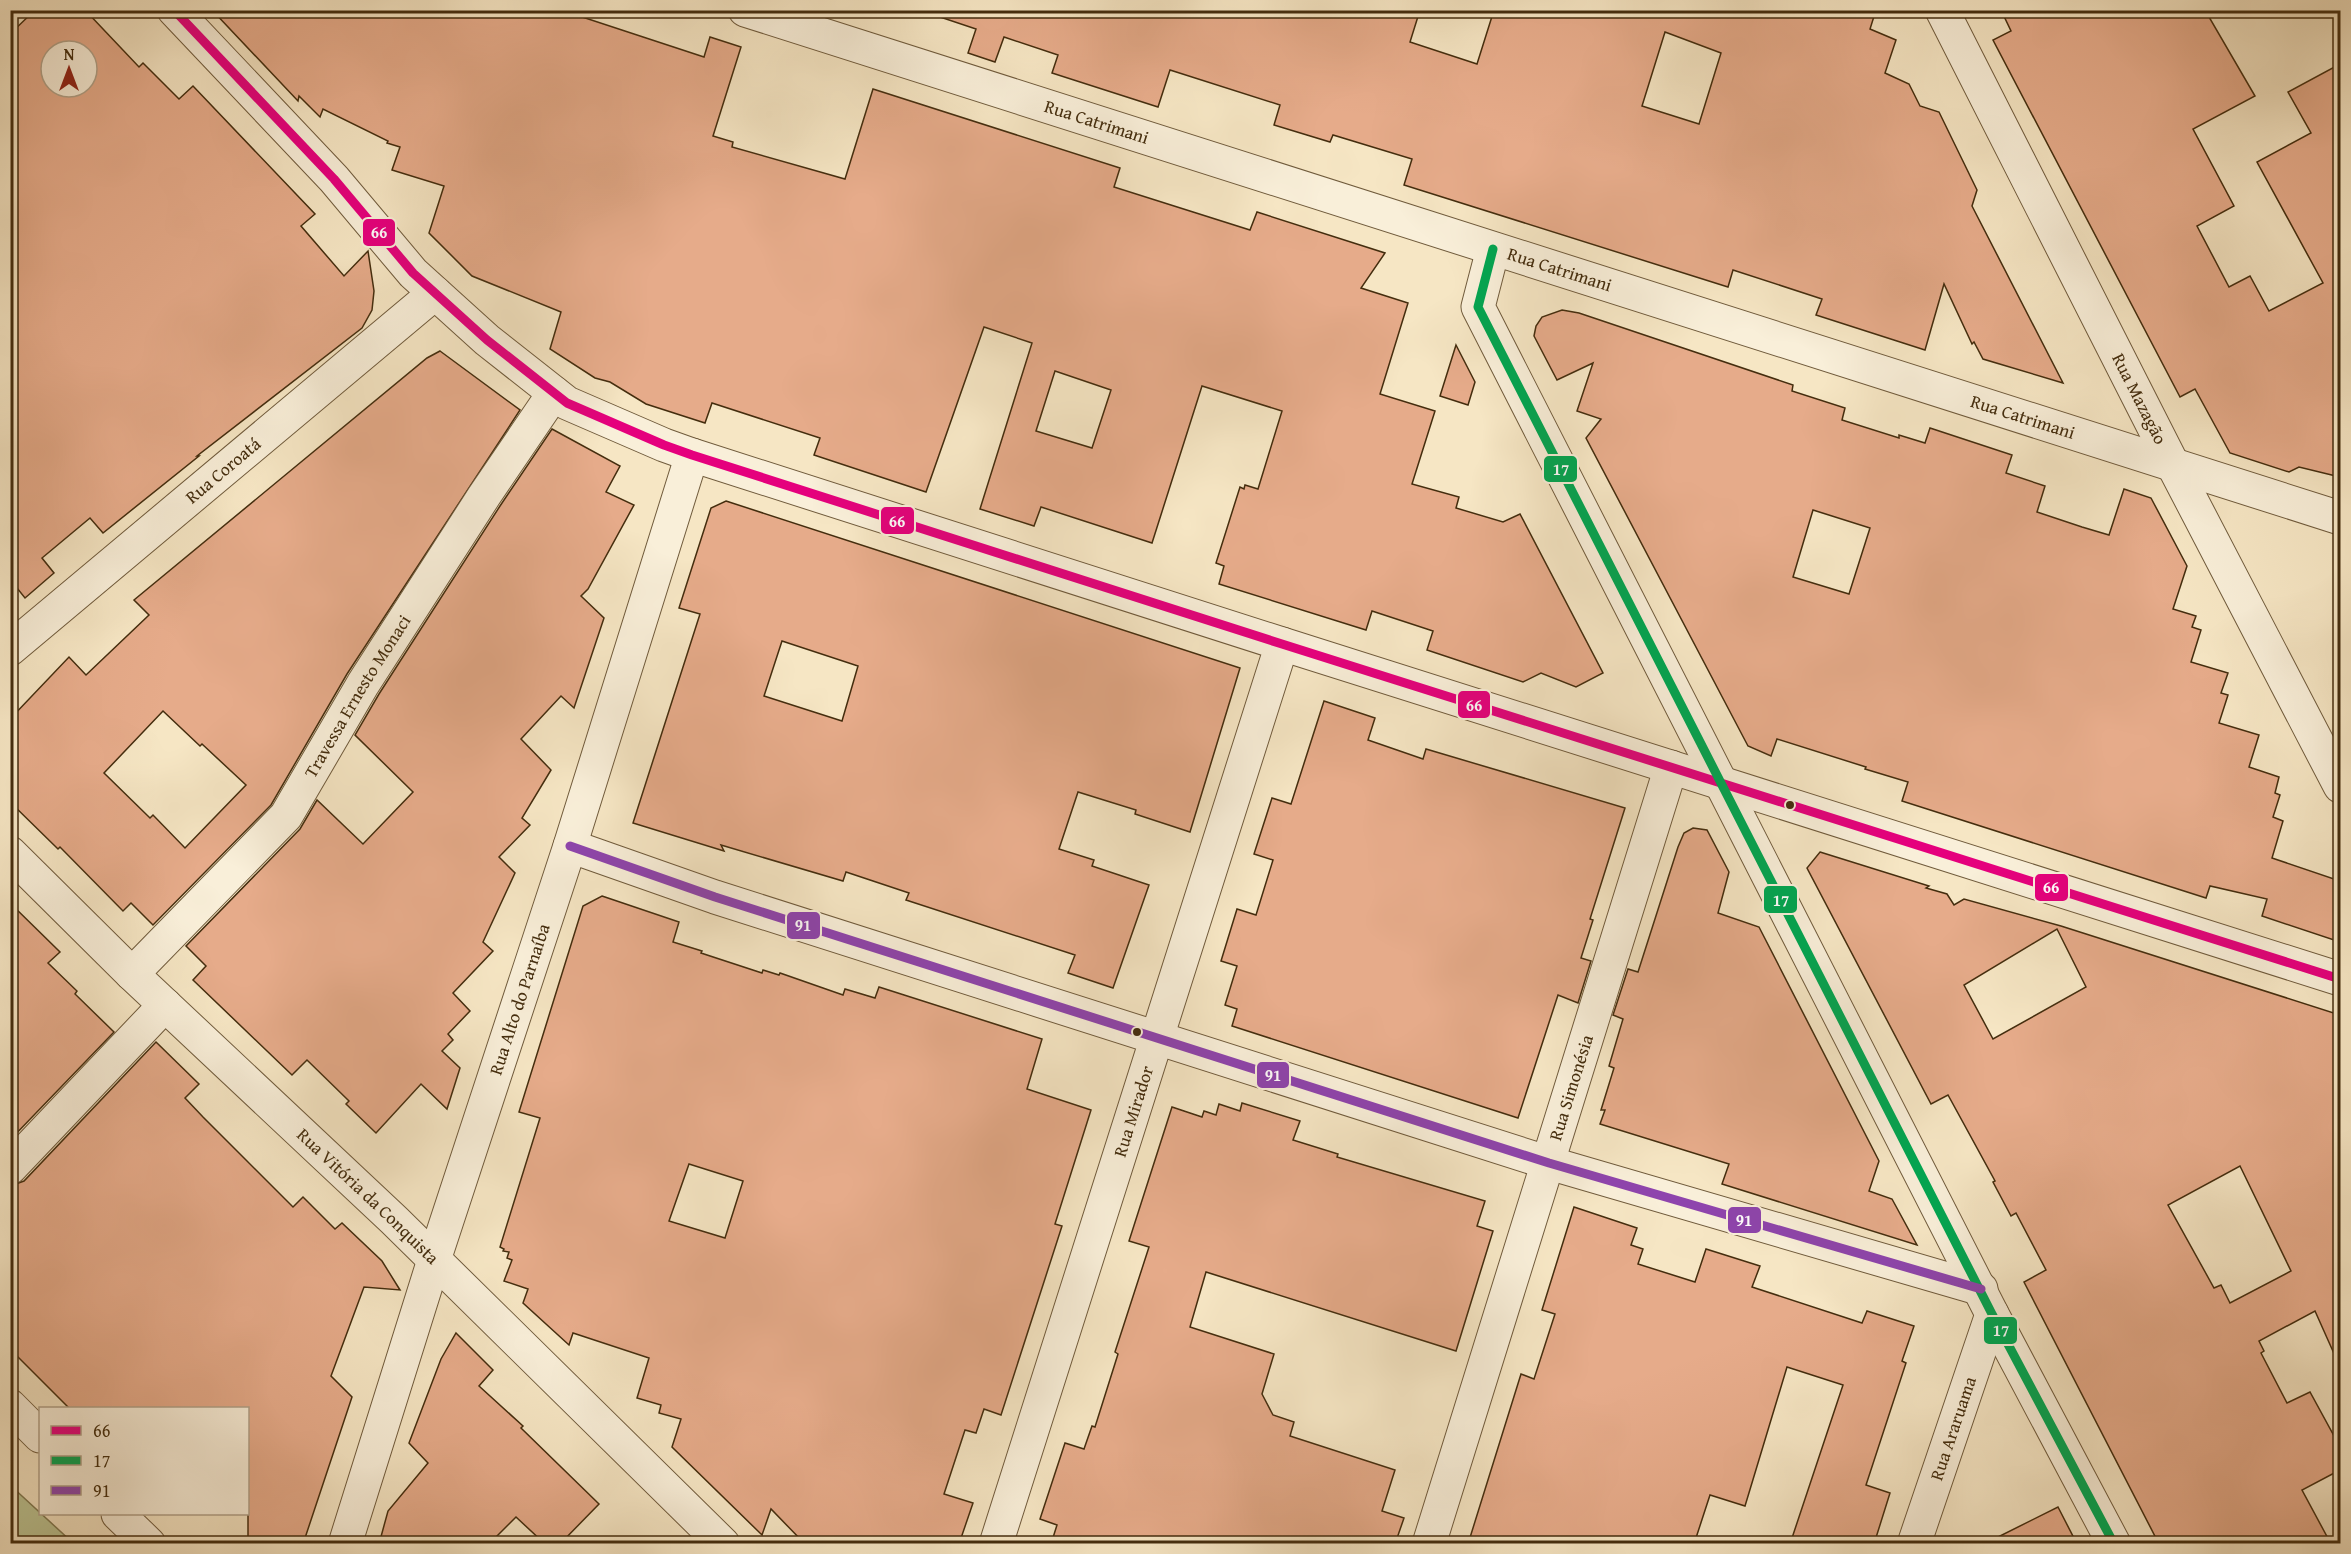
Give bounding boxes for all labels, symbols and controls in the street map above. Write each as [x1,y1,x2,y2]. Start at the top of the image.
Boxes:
north arrow [39,39,99,99]
text: N [64,42,75,66]
street label: Rua Catrimani [1041,92,1152,151]
line badge: 66 [362,218,396,247]
text: 66 [371,220,387,244]
street label: Rua Catrimani [1504,240,1615,298]
street label: Rua Mazagão [2105,348,2174,449]
street label: Rua Catrimani [1967,387,2079,446]
street label: Rua Coroatá [179,430,267,510]
line badge: 17 [1543,455,1578,483]
text: 17 [1553,457,1569,481]
line badge: 66 [880,506,915,535]
text: 66 [889,509,905,533]
street label: Travessa Ernesto Monaci [297,609,417,783]
line badge: 66 [1457,690,1491,719]
text: 66 [1466,693,1482,717]
unlabelled marker [1784,799,1796,811]
line badge: 66 [2034,873,2069,902]
text: 66 [2043,875,2059,899]
line badge: 17 [1763,885,1798,914]
text: 17 [1773,888,1789,912]
line badge: 91 [786,911,821,940]
text: 91 [795,913,811,937]
street label: Rua Alto do Parnaíba [482,919,557,1078]
unlabelled marker [1131,1026,1143,1038]
street label: Rua Simonésia [1541,1031,1600,1144]
line badge: 91 [1256,1061,1290,1089]
street label: Rua Mirador [1106,1062,1160,1160]
text: 91 [1265,1063,1281,1087]
street label: Rua Vitória da Conquista [291,1122,446,1271]
line badge: 91 [1727,1206,1762,1234]
text: 91 [1736,1208,1752,1232]
line badge: 17 [1983,1316,2018,1345]
text: 17 [1993,1318,2009,1342]
street label: Rua Araruama [1923,1372,1983,1484]
legend [39,1407,249,1515]
text: 66 [93,1417,110,1444]
text: 17 [93,1447,110,1474]
text: 91 [93,1477,110,1504]

